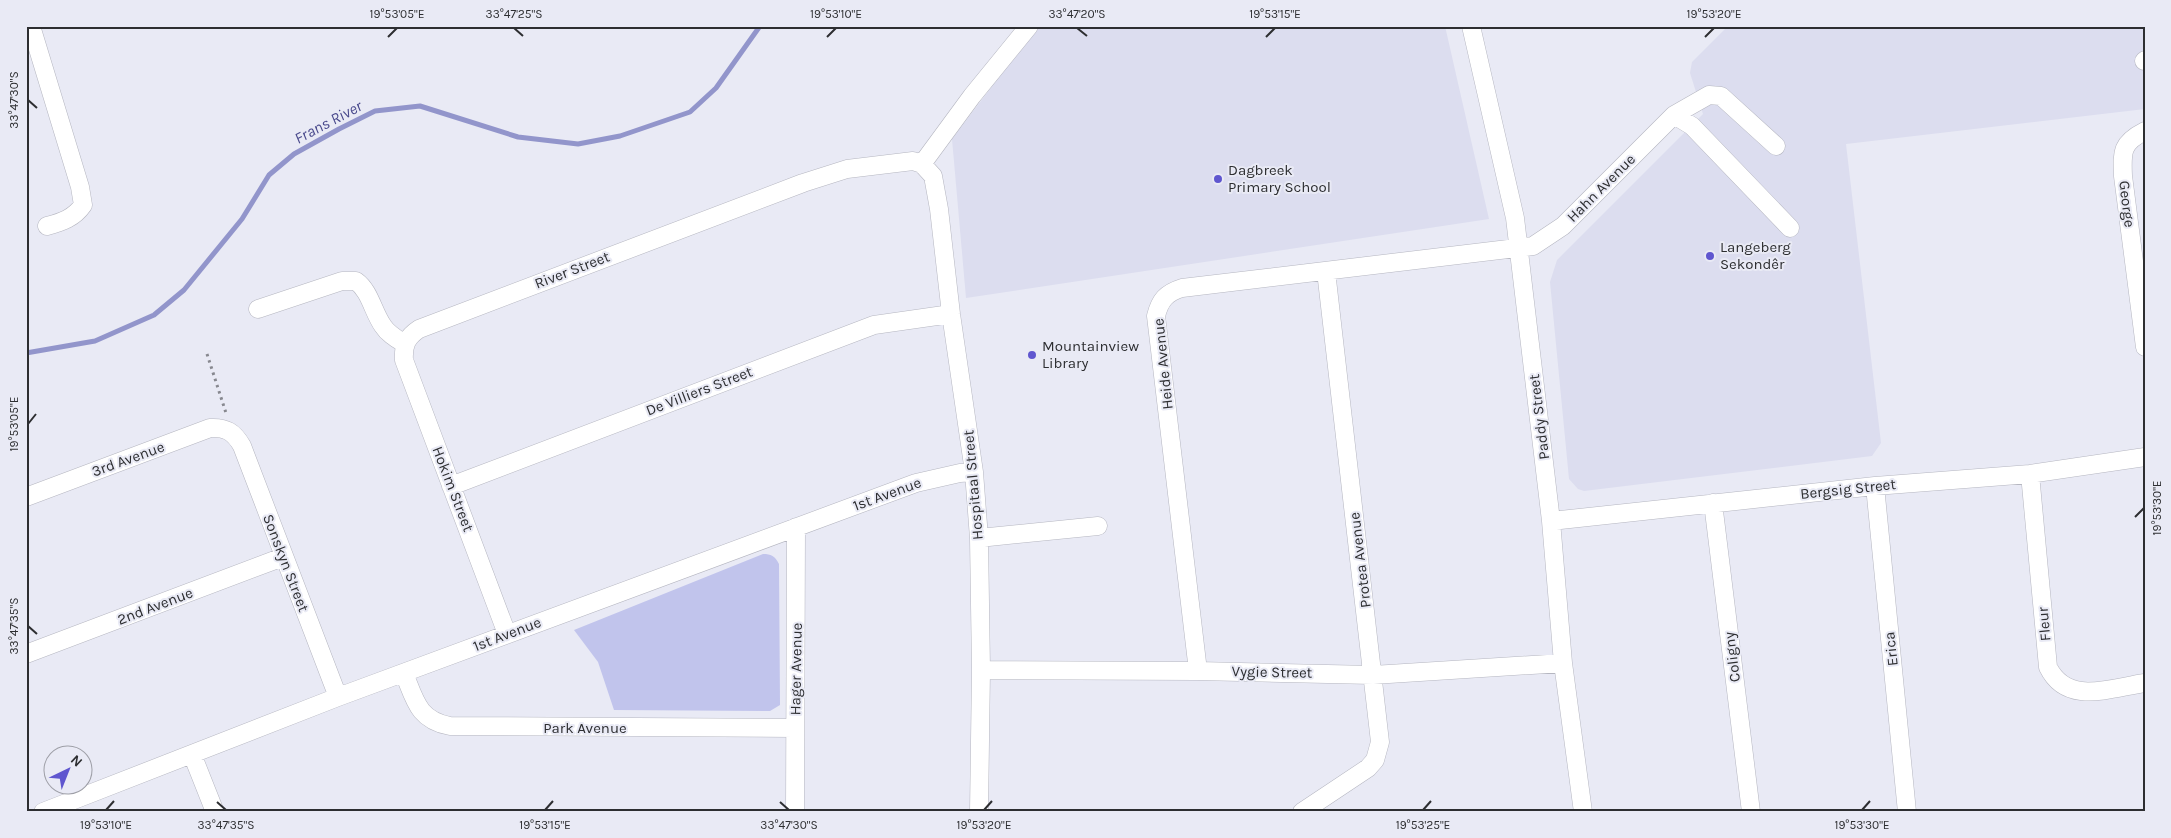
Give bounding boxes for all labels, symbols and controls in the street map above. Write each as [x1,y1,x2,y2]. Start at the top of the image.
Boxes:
text: 19°53'05"E [370,7,424,21]
text: 33°47'25"S [486,7,542,21]
text: 19°53'10"E [810,7,862,21]
text: 33°47'20"S [1048,7,1106,21]
text: 19°53'15"E [1249,7,1301,21]
text: 19°53'20"E [1687,7,1741,21]
text: 33°47'30"S [7,71,21,129]
water label: Frans River [291,96,366,148]
street label: Hahn Avenue [1563,150,1639,226]
place label: Dagbreek Primary School [1228,161,1331,196]
marker: Dagbreek Primary School [1212,173,1224,185]
street label: George [2115,180,2139,228]
place label: Langeberg Sekondêr [1720,238,1791,273]
street label: River Street [532,247,612,293]
marker: Langeberg Sekondêr [1704,250,1716,262]
street label: Heide Avenue [1149,317,1177,411]
place label: Mountainview Library [1042,337,1139,372]
marker: Mountainview Library [1026,349,1038,361]
street label: De Villiers Street [643,362,755,420]
street label: Paddy Street [1525,373,1553,461]
text: 19°53'05"E [7,397,21,451]
street label: Hospitaal Street [959,429,987,541]
street label: 3rd Avenue [89,438,167,480]
street label: Hokim Street [428,444,478,535]
street label: 1st Avenue [850,473,924,515]
street label: Bergsig Street [1799,475,1897,503]
text: 19°53'30"E [2150,480,2164,536]
street label: Protea Avenue [1345,511,1375,609]
street label: Sonskyn Street [259,512,313,615]
street label: 2nd Avenue [115,583,195,629]
text: 33°47'35"S [7,598,21,655]
street label: Fleur [2033,606,2054,642]
street label: 1st Avenue [470,613,544,655]
street label: Hager Avenue [786,622,806,716]
street label: Coligny [1720,631,1744,683]
street label: Erica [1880,631,1902,667]
street label: Vygie Street [1232,662,1313,682]
street label: Park Avenue [543,719,627,737]
north arrow [42,746,92,796]
text: N [67,751,86,771]
text: 19°53'10"E [80,818,132,832]
text: 33°47'35"S [198,818,255,832]
text: 19°53'15"E [519,818,571,832]
text: 33°47'30"S [760,818,818,832]
text: 19°53'20"E [957,818,1011,832]
text: 19°53'25"E [1396,818,1450,832]
text: 19°53'30"E [1834,818,1890,832]

